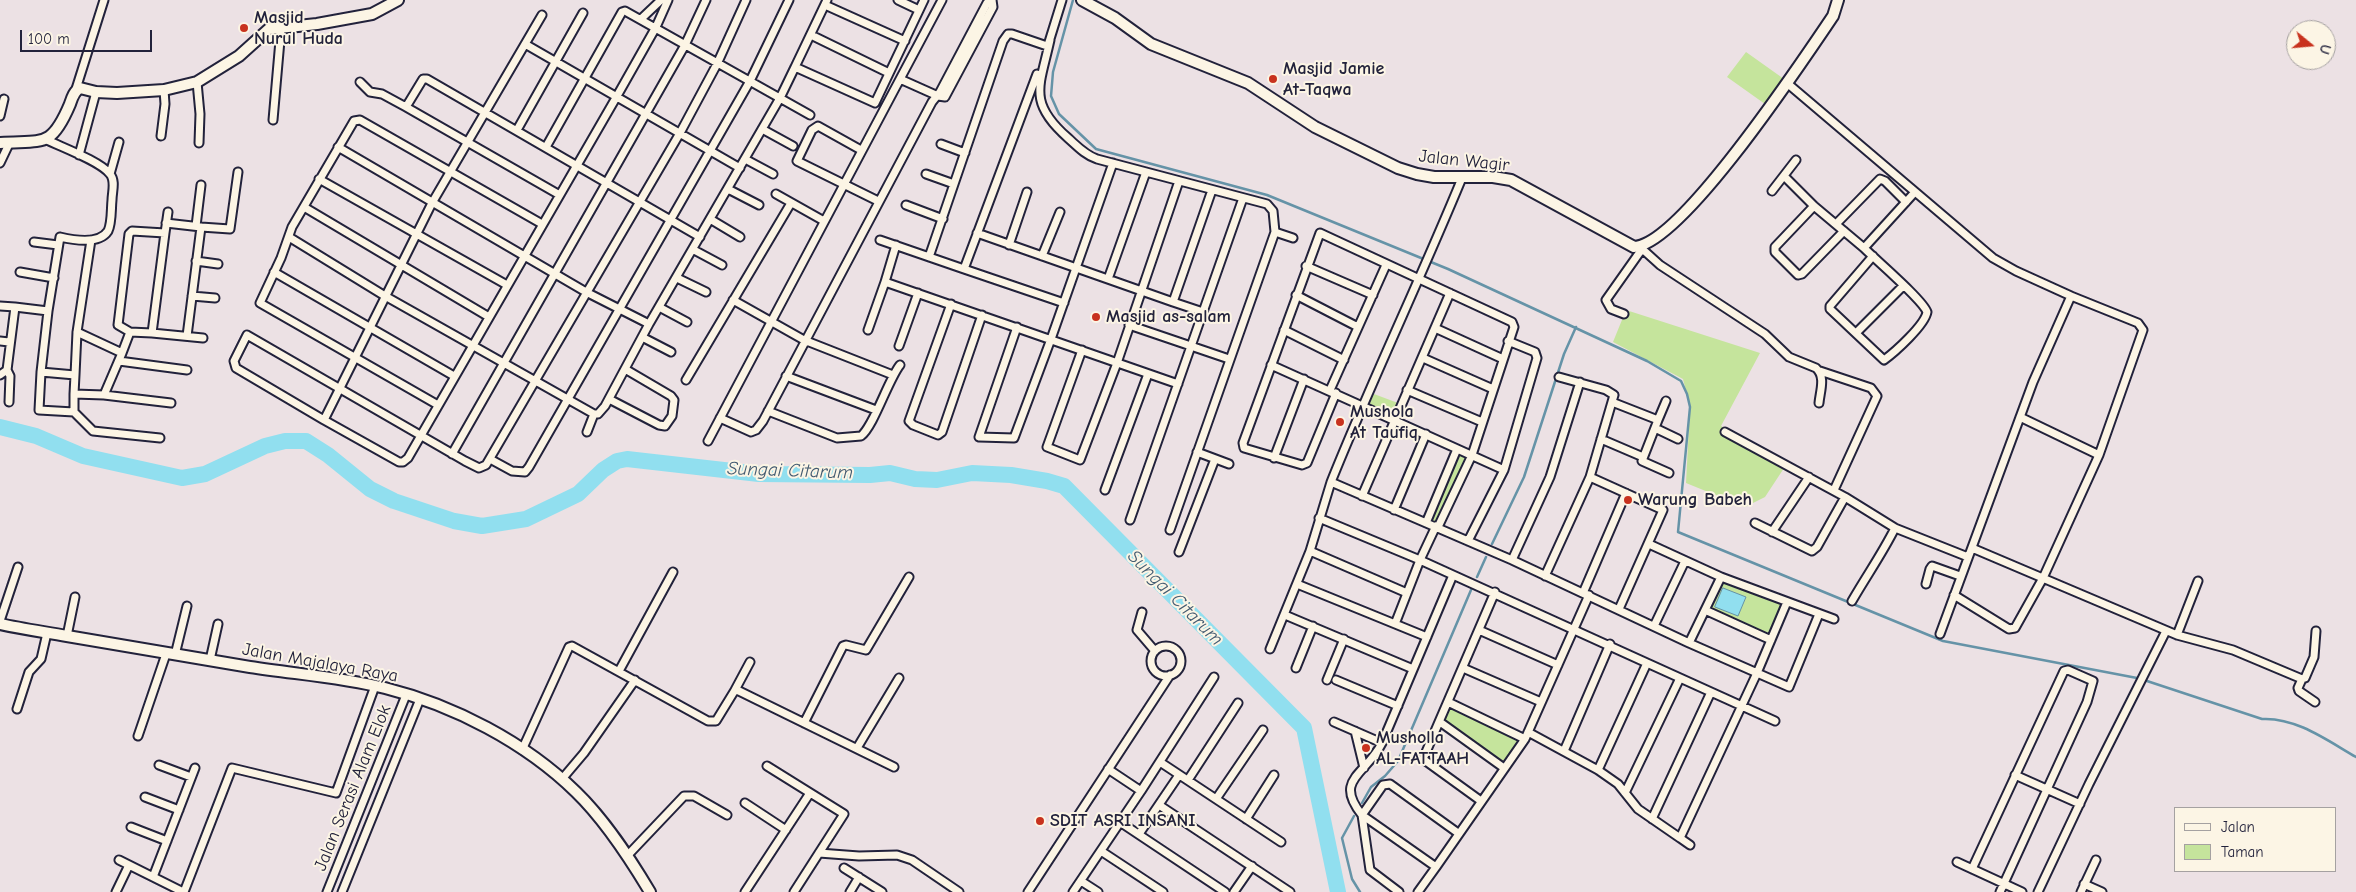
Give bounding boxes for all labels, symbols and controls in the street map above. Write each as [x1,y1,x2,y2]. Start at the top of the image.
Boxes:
place label: Masjid Nurul Huda [254,7,343,50]
scale bar [22,20,155,52]
north arrow [2286,20,2336,70]
marker: Masjid Nurul Huda [238,22,250,34]
text: 100 m [28,30,70,48]
text: U [2315,42,2334,56]
place label: Masjid Jamie At-Taqwa [1283,58,1384,100]
marker: Masjid Jamie At-Taqwa [1267,73,1279,85]
street label: Jalan Wagir [1418,145,1510,177]
place label: Masjid as-salam [1106,306,1231,328]
marker: Masjid as-salam [1090,311,1102,323]
place label: Mushola At Taufiq [1350,401,1418,444]
marker: Mushola At Taufiq [1334,416,1346,428]
water label: Sungai Citarum [727,457,853,485]
place label: Warung Babeh [1638,489,1752,511]
marker: Warung Babeh [1622,494,1634,506]
water label: Sungai Citarum [1122,545,1228,651]
street label: Jalan Majalaya Raya [240,639,400,687]
street label: Jalan Serasi Alam Elok [310,702,396,874]
place label: Musholla AL-FATTAAH [1376,727,1469,770]
marker: Musholla AL-FATTAAH [1360,742,1372,754]
legend [2174,807,2336,872]
place label: SDIT ASRI INSANI [1050,810,1195,832]
marker: SDIT ASRI INSANI [1034,815,1046,827]
text: Jalan [2221,818,2255,836]
text: Taman [2221,843,2264,861]

